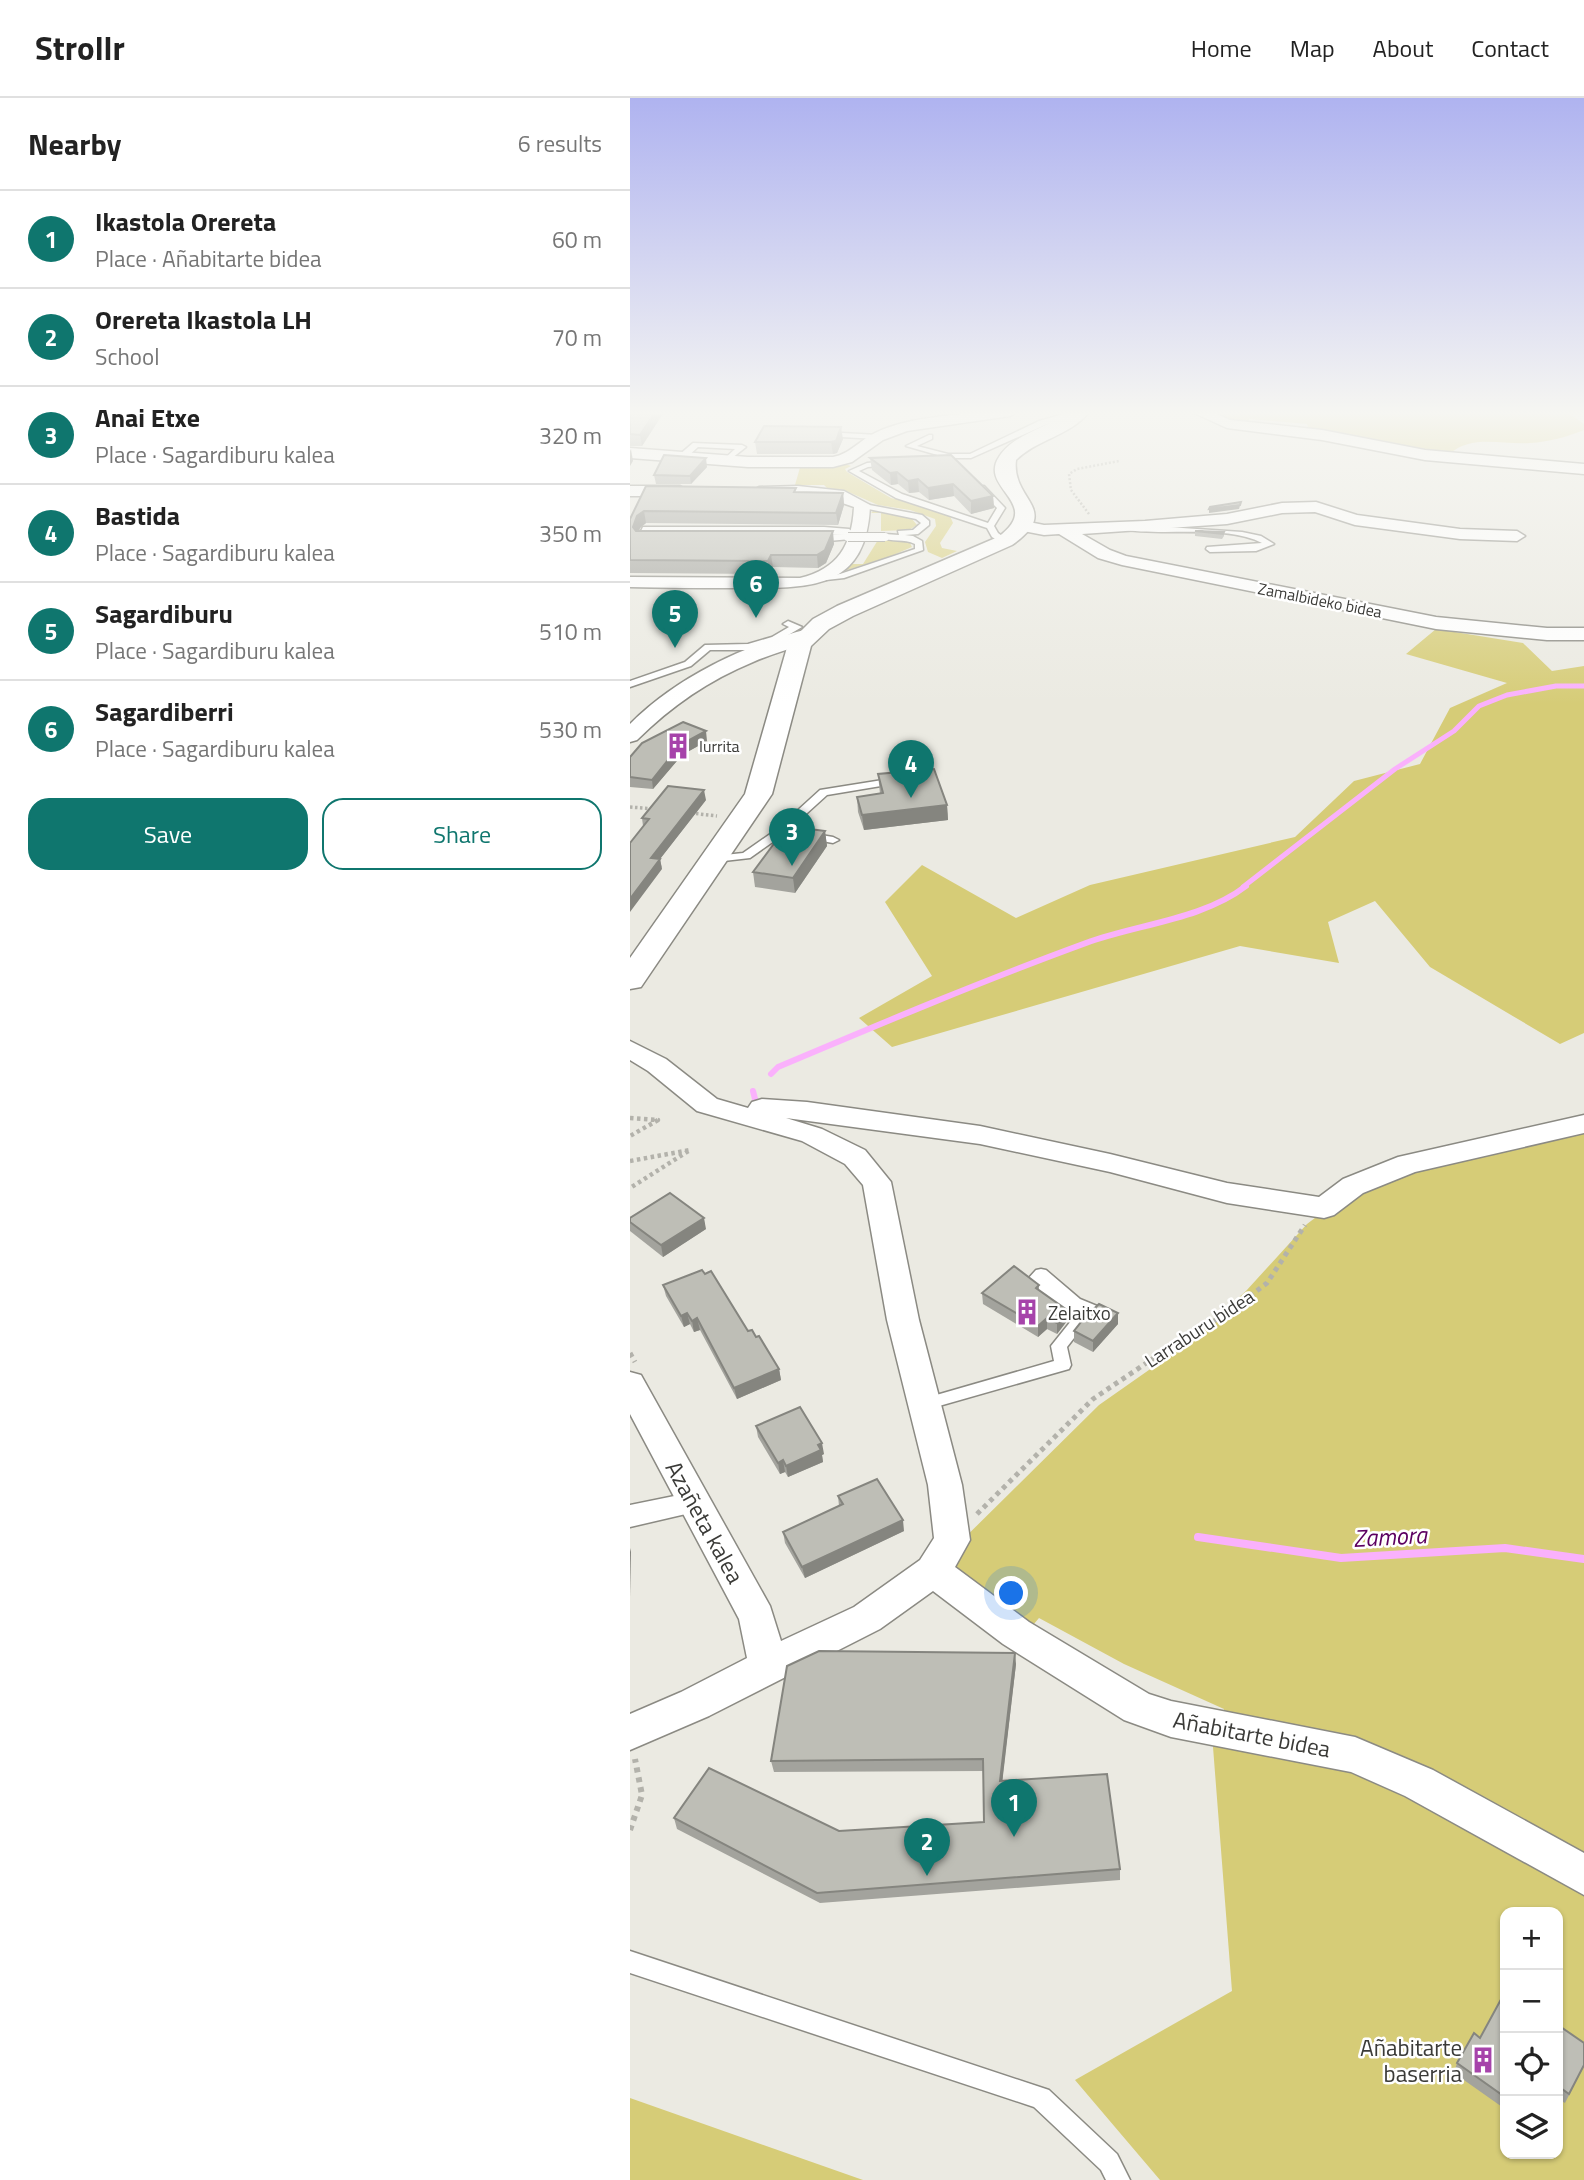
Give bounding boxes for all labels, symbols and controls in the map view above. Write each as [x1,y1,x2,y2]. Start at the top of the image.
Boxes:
text: Strollr [35,23,125,73]
text: Home [1191,30,1252,66]
text: Map [1290,30,1335,66]
text: About [1373,30,1433,66]
text: Contact [1471,30,1549,66]
text: Nearby [28,121,121,167]
text: 6 results [518,126,602,161]
text: Ikastola Orereta [95,202,276,241]
text: 1 [45,222,57,257]
text: 60 m [552,222,602,257]
text: Place · Añabitarte bidea [95,241,322,276]
text: Orereta Ikastola LH [95,300,312,339]
text: 2 [45,320,57,355]
text: 70 m [552,320,602,355]
text: School [95,339,159,374]
text: Anai Etxe [95,398,200,437]
text: 3 [45,418,57,453]
text: 320 m [539,418,602,453]
text: Place · Sagardiburu kalea [95,437,335,472]
text: Bastida [95,496,180,535]
text: 4 [45,516,57,551]
text: 350 m [539,516,602,551]
text: Place · Sagardiburu kalea [95,535,335,570]
pin: 6 [733,560,779,618]
street label: Zamalbideko bidea [1256,576,1384,624]
pin: 5 [652,590,698,648]
text: Sagardiburu [95,594,233,633]
text: 5 [45,614,57,649]
text: 510 m [539,614,602,649]
text: Place · Sagardiburu kalea [95,633,335,668]
text: Sagardiberri [95,692,234,731]
text: 6 [45,712,57,747]
text: 530 m [539,712,602,747]
text: Place · Sagardiburu kalea [95,731,335,766]
building icon: Iurrita [663,731,693,761]
place label: Iurrita [699,734,740,758]
pin: 4 [888,740,934,798]
button: Save [28,798,308,870]
button: Share [322,798,602,870]
pin: 3 [769,808,815,866]
street label: Larraburu bidea [1138,1281,1260,1374]
building icon: Zelaitxo [1012,1297,1042,1327]
place label: Zelaitxo [1048,1298,1111,1327]
street label: Azañeta kalea [657,1454,753,1590]
water label: Zamora [1352,1516,1430,1556]
your location [994,1576,1028,1610]
street label: Añabitarte bidea [1170,1702,1334,1766]
pin: 1 [991,1779,1037,1837]
pin: 2 [904,1818,950,1876]
map controls [1500,1907,1563,2159]
button: + [1500,1907,1563,1970]
button: − [1500,1970,1563,2033]
place label: Añabitarte baserria [1360,2030,1462,2091]
button: locate [1500,2033,1563,2096]
building icon: Añabitarte baserria [1468,2045,1498,2075]
button: layers [1500,2096,1563,2159]

